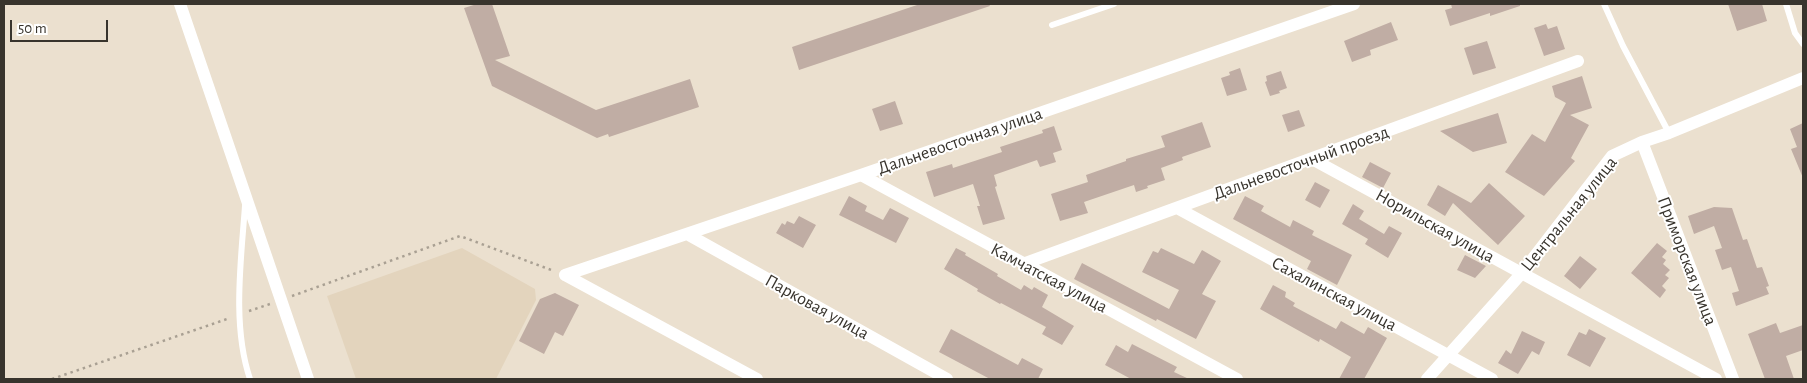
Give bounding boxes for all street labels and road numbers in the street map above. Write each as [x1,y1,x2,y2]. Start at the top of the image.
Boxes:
street label: Дальневосточная улица [875,103,1045,179]
street label: Дальневосточный проезд [1210,121,1392,205]
street label: Центральная улица [1516,152,1622,276]
street label: Норильская улица [1372,184,1498,268]
street label: Приморская улица [1652,193,1722,329]
street label: Камчатская улица [987,238,1111,318]
street label: Сахалинская улица [1268,252,1400,336]
street label: Парковая улица [761,269,873,345]

